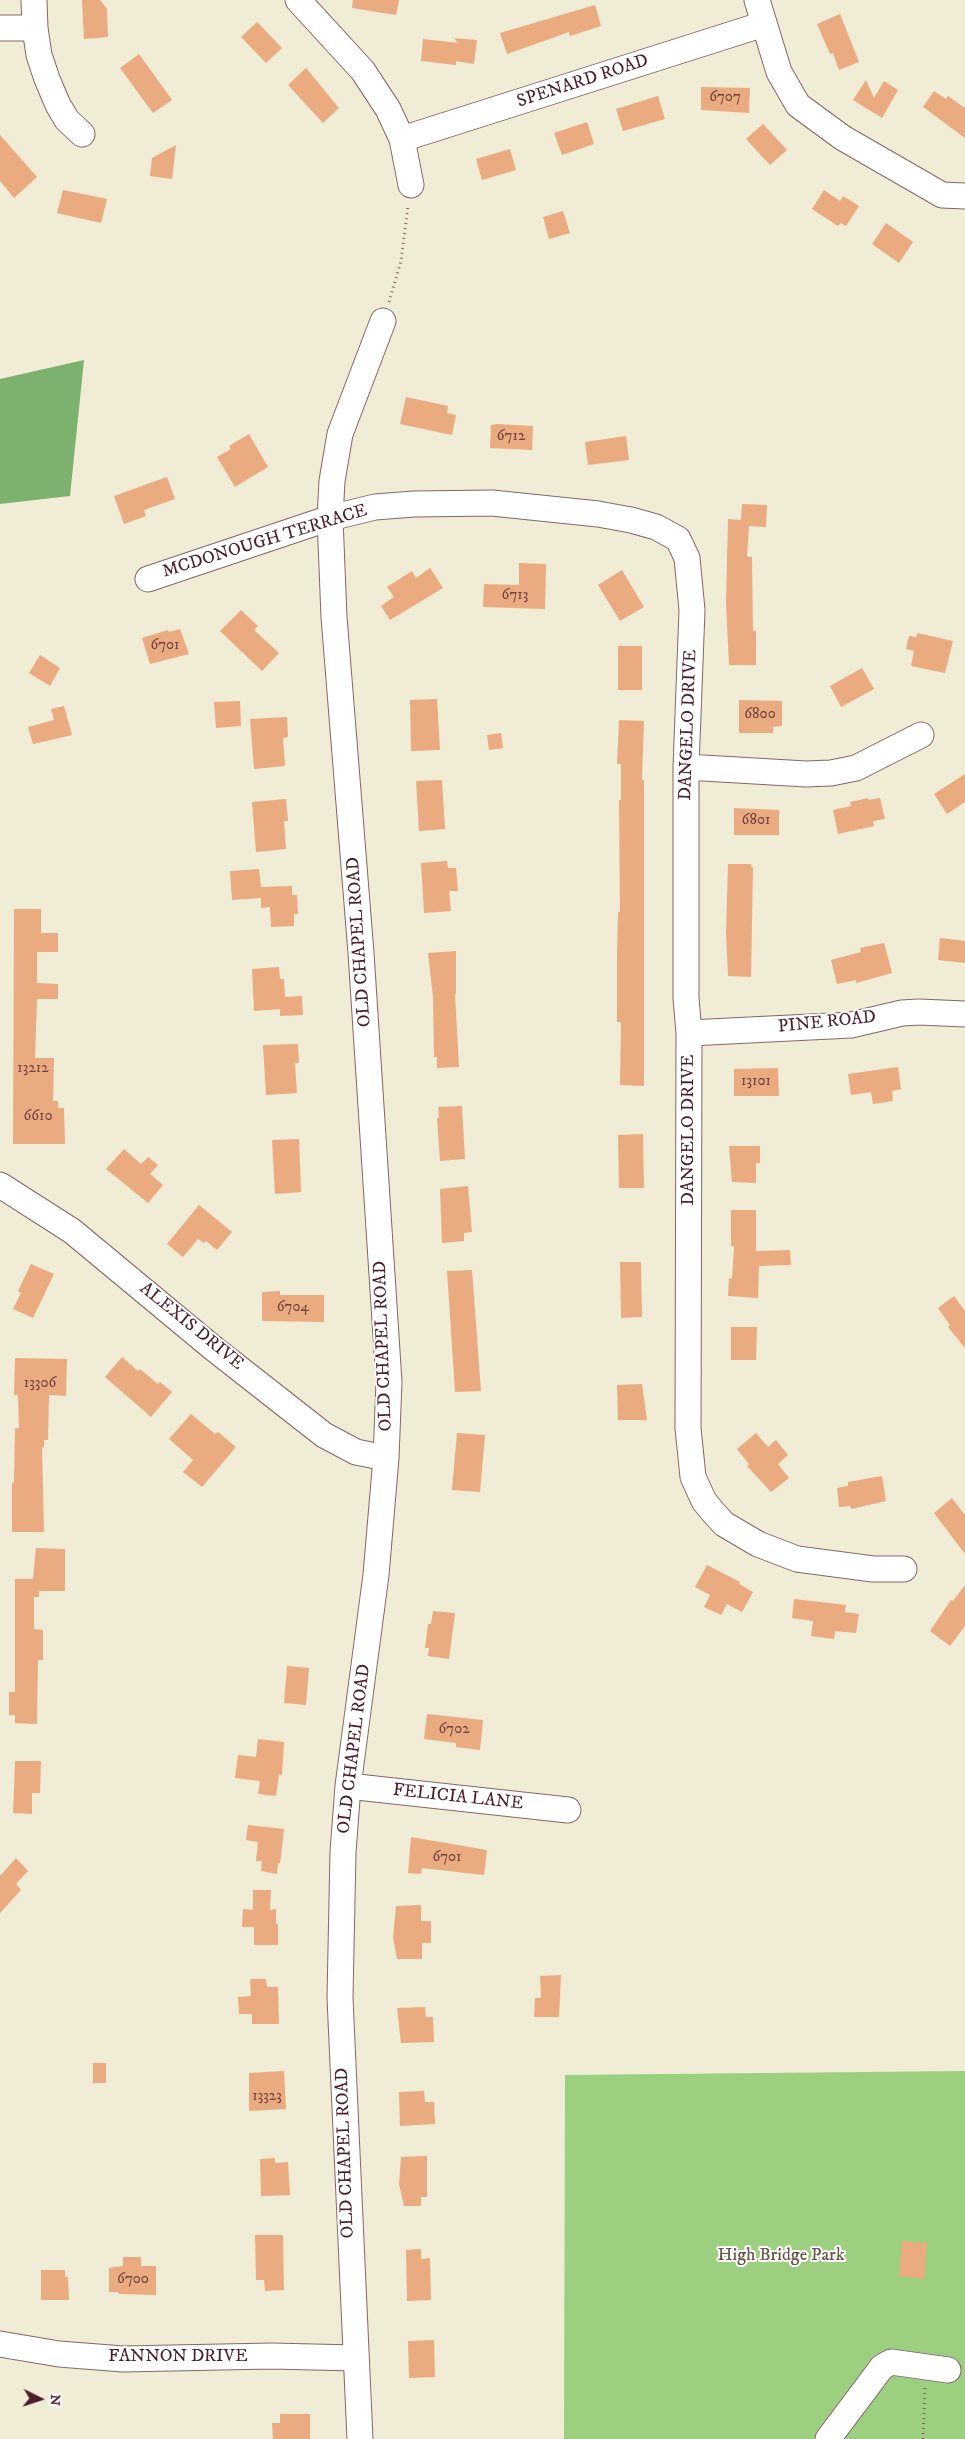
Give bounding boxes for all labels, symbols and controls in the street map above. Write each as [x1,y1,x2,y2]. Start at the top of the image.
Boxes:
street label: SPENARD ROAD [515,51,651,113]
house number: 6707 [709,89,741,107]
house number: 6712 [497,428,525,446]
street label: MCDONOUGH TERRACE [160,501,370,583]
house number: 6713 [502,587,528,605]
house number: 6701 [150,637,180,655]
street label: DANGELO DRIVE [676,649,702,801]
house number: 6800 [744,706,776,724]
house number: 6801 [742,812,770,830]
street label: OLD CHAPEL ROAD [343,856,377,1028]
street label: PINE ROAD [777,1007,877,1039]
street label: DANGELO DRIVE [678,1055,700,1205]
house number: 13212 [17,1060,49,1078]
house number: 13101 [741,1073,771,1091]
house number: 6610 [23,1108,53,1126]
street label: OLD CHAPEL ROAD [370,1260,398,1432]
street label: ALEXIS DRIVE [135,1278,247,1376]
house number: 6704 [277,1299,309,1317]
house number: 13306 [24,1375,56,1393]
street label: OLD CHAPEL ROAD [334,1663,376,1835]
house number: 6702 [438,1721,470,1739]
street label: FELICIA LANE [392,1780,524,1816]
house number: 6701 [432,1849,462,1867]
street label: OLD CHAPEL ROAD [332,2067,360,2239]
house number: 13323 [252,2088,282,2106]
park label: High Bridge Park [717,2245,845,2267]
house number: 6700 [117,2271,149,2289]
street label: FANNON DRIVE [108,2346,248,2368]
north arrow [15,2374,65,2424]
text: N [46,2394,64,2406]

